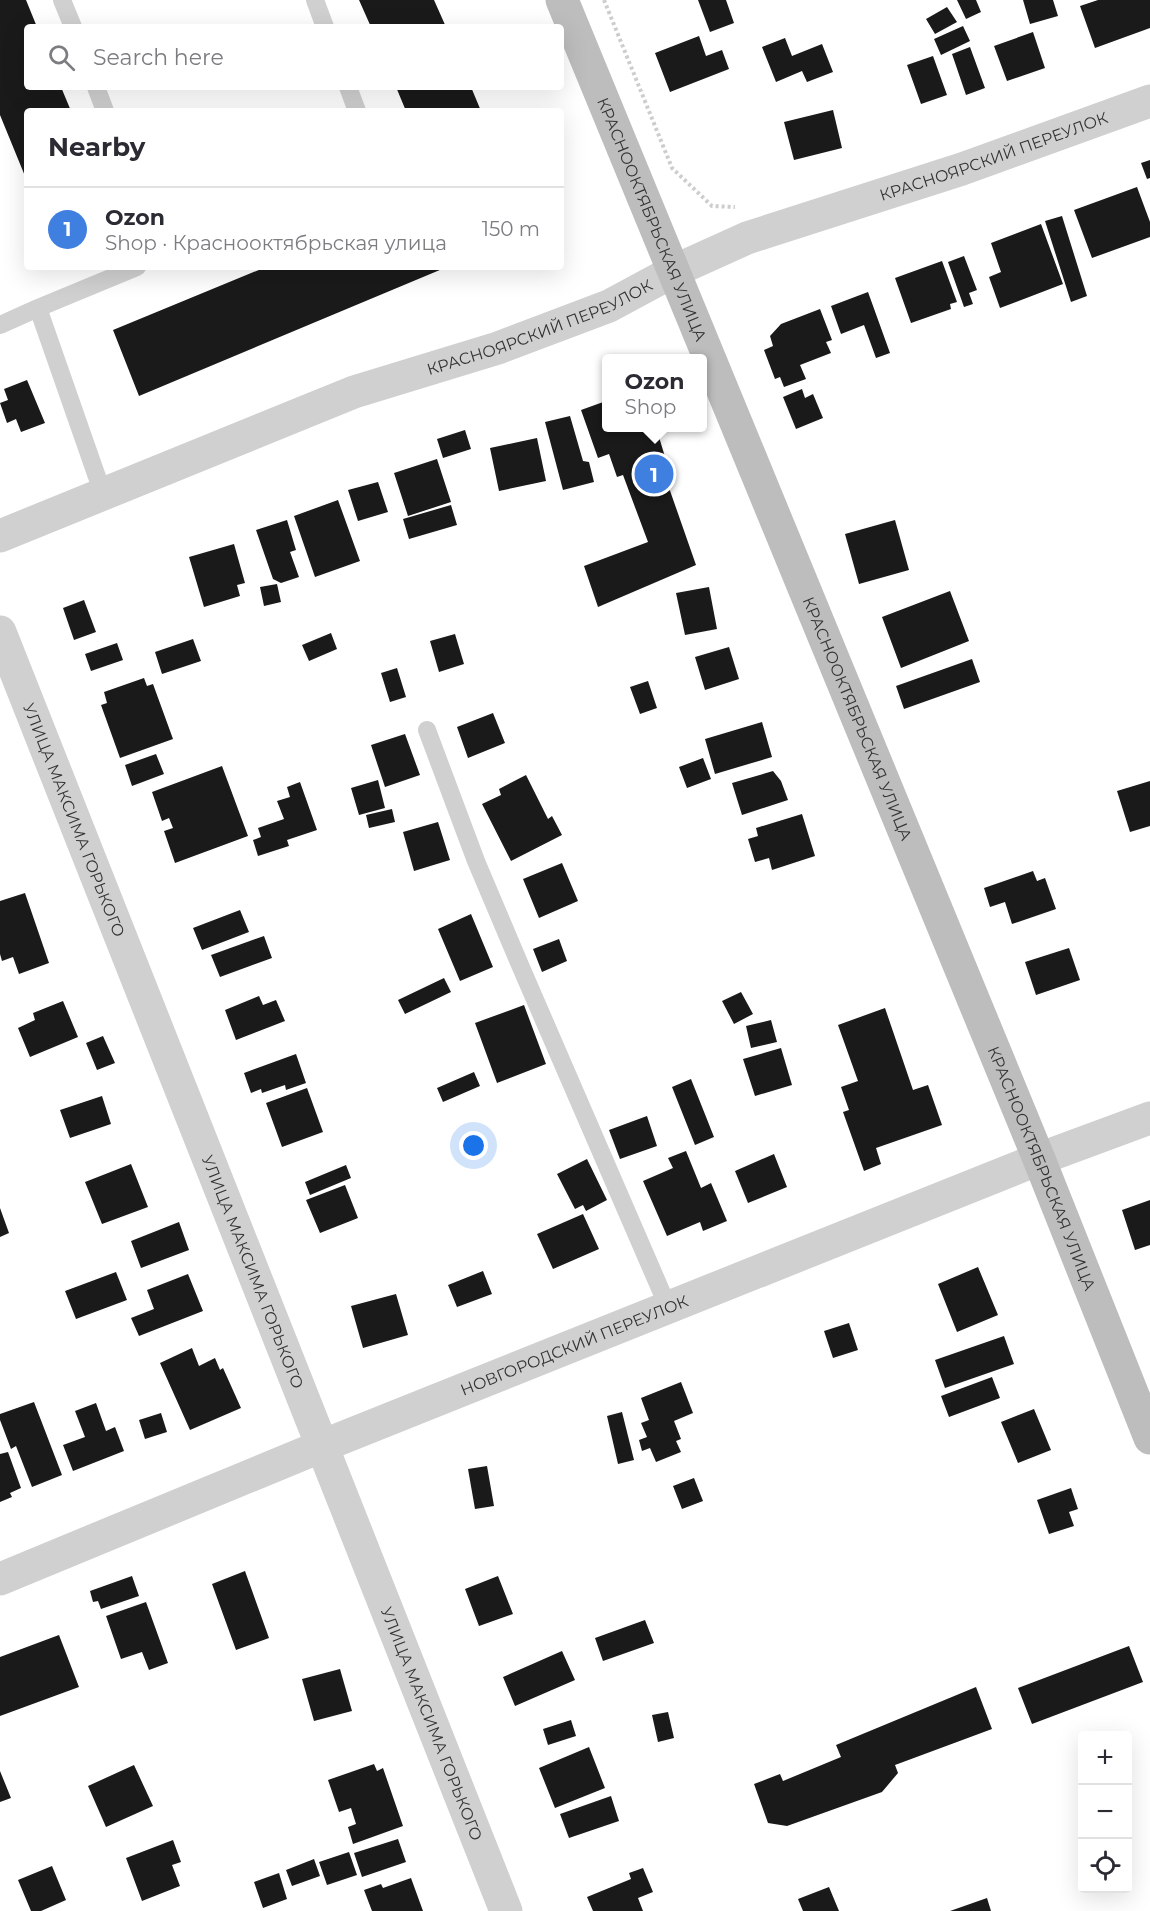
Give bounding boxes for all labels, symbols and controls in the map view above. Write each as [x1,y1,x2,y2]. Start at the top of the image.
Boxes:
search box [24,24,564,90]
icon: search [45,41,78,74]
text: Search here [93,44,224,71]
street label: КРАСНООКТЯБРЬСКАЯ УЛИЦА [593,95,710,344]
street label: КРАСНОЯРСКИЙ ПЕРЕУЛОК [877,108,1111,205]
text: Nearby [48,131,145,163]
text: Ozon [105,204,165,231]
text: 1 [64,217,71,241]
text: 150 m [482,217,540,241]
text: Shop · Краснооктябрьская улица [105,231,447,255]
street label: КРАСНОЯРСКИЙ ПЕРЕУЛОК [425,275,656,379]
popup [602,354,707,432]
text: Ozon [625,368,684,395]
text: Shop [625,395,676,419]
pin: 1 [634,452,674,496]
street label: КРАСНООКТЯБРЬСКАЯ УЛИЦА [799,594,916,843]
street label: УЛИЦА МАКСИМА ГОРЬКОГО [19,701,129,940]
street label: КРАСНООКТЯБРЬСКАЯ УЛИЦА [984,1044,1099,1293]
your location [459,1131,488,1160]
street label: УЛИЦА МАКСИМА ГОРЬКОГО [198,1152,307,1391]
street label: НОВГОРОДСКИЙ ПЕРЕУЛОК [458,1291,691,1400]
street label: УЛИЦА МАКСИМА ГОРЬКОГО [377,1604,486,1843]
map controls [1078,1731,1132,1893]
button: + [1078,1731,1132,1785]
button: − [1078,1785,1132,1839]
button: locate [1078,1839,1132,1893]

